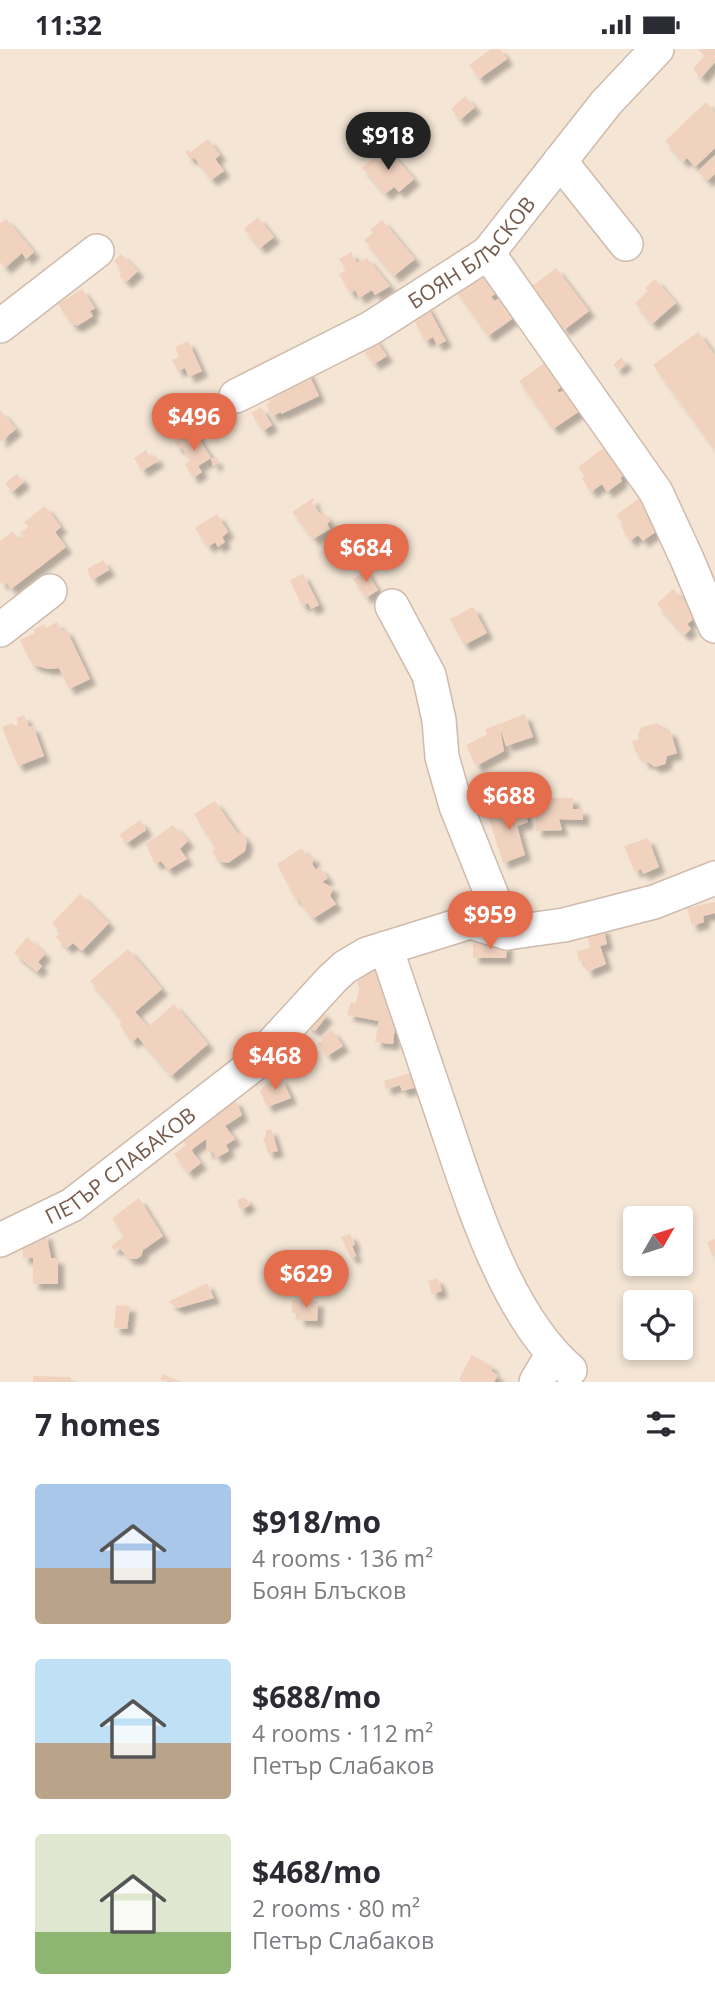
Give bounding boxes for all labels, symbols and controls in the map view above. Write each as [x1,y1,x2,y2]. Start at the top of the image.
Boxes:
text: 11:32 [35,7,102,43]
pin: $918 [347,113,429,172]
text: $918 [362,119,414,151]
street label: БОЯН БЛЪСКОВ [402,190,541,315]
pin: $496 [153,393,235,453]
text: $496 [168,400,220,432]
pin: $684 [325,525,407,584]
text: $684 [340,531,392,563]
pin: $688 [468,773,550,832]
text: $688 [483,779,535,811]
pin: $959 [449,891,531,951]
text: $959 [464,898,516,930]
pin: $468 [234,1033,316,1092]
text: $468 [249,1039,301,1071]
street label: ПЕТЪР СЛАБАКОВ [40,1101,201,1230]
north arrow [623,1206,693,1276]
map controls [623,1206,693,1360]
pin: $629 [265,1251,347,1310]
text: $629 [280,1257,332,1289]
button: locate [623,1290,693,1360]
text: 7 homes [35,1404,160,1445]
icon: filters [642,1405,680,1443]
text: $918/mo [252,1501,381,1542]
icon: home [91,1512,175,1596]
text: 4 rooms · 136 m² [252,1542,433,1574]
text: Боян Блъсков [252,1574,406,1606]
text: $688/mo [252,1676,381,1717]
icon: home [91,1687,175,1771]
text: 4 rooms · 112 m² [252,1717,433,1749]
text: Петър Слабаков [252,1749,434,1781]
text: $468/mo [252,1851,381,1892]
icon: home [91,1862,175,1946]
text: 2 rooms · 80 m² [252,1892,420,1924]
text: Петър Слабаков [252,1924,434,1956]

